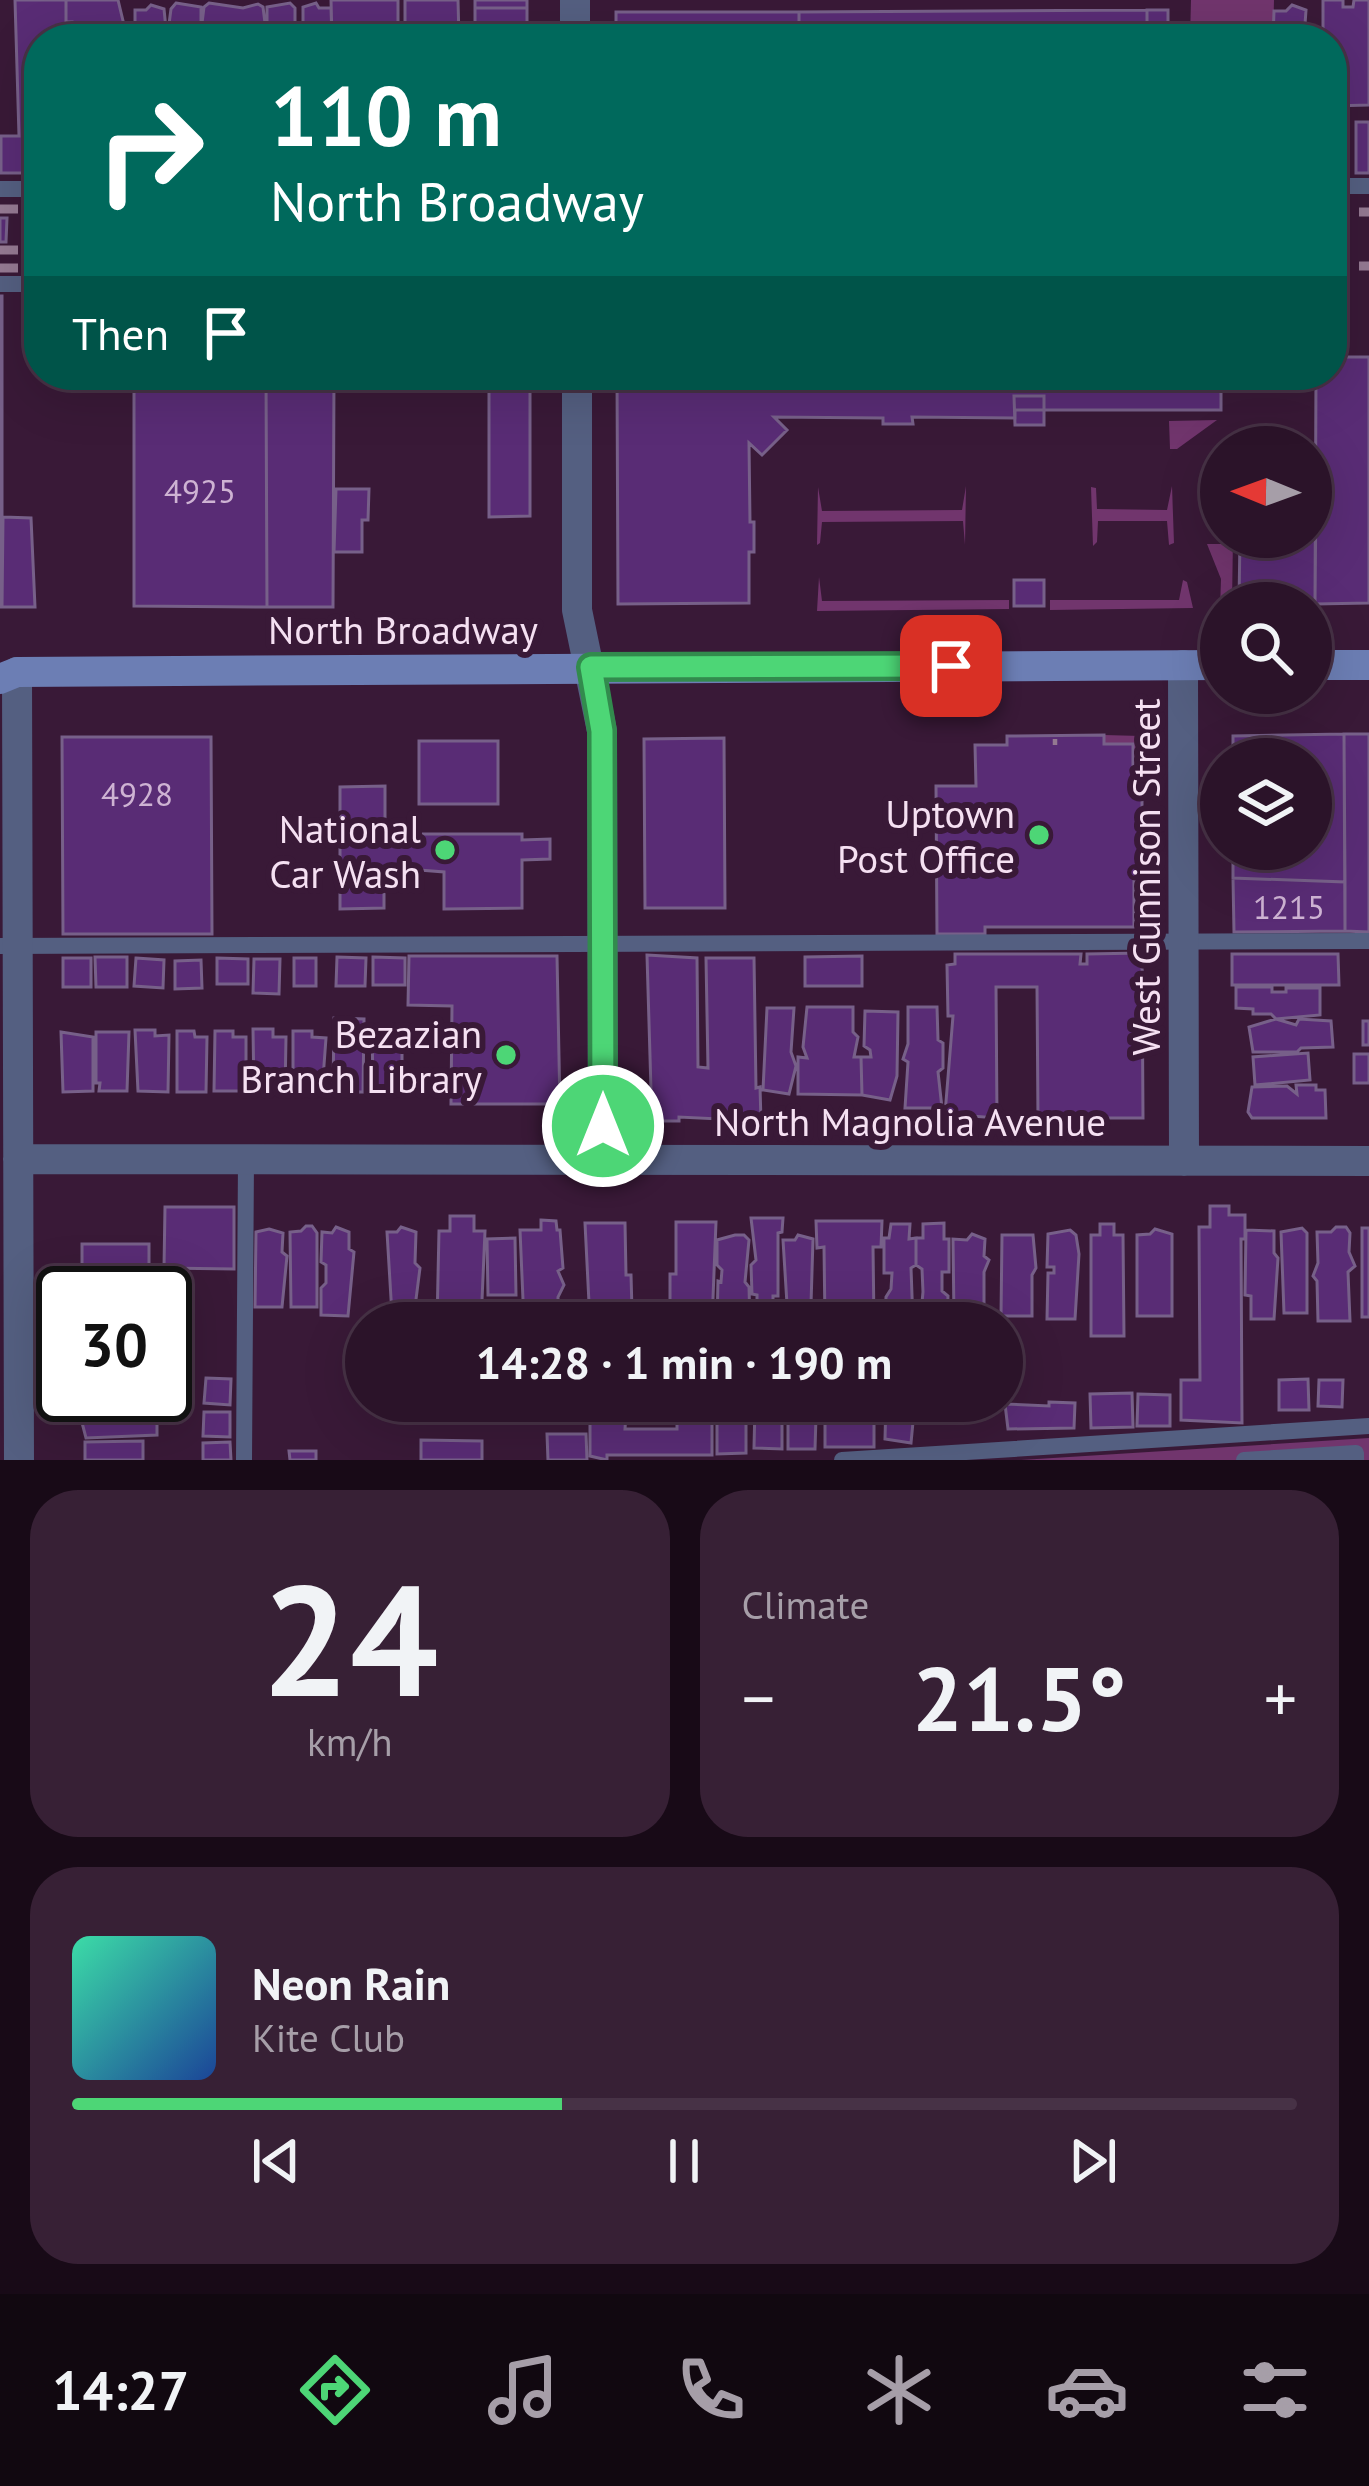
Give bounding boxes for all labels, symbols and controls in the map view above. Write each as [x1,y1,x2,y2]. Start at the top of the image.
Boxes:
text: 110 m [270,60,502,169]
icon: right [72,72,228,228]
text: North Broadway [270,166,644,236]
icon: arrive [193,300,259,366]
text: Then [72,304,169,362]
north arrow [1200,426,1332,558]
map controls [1200,426,1332,870]
house number: 4925 [164,469,236,512]
button: search [1200,582,1332,714]
street label: North Broadway [268,604,538,655]
pin [900,615,1002,717]
icon: arrive [918,633,984,699]
street label: West Gunnison Street [1120,698,1171,1056]
button: layers [1200,738,1332,870]
house number: 4928 [101,772,173,815]
place label: Uptown Post Office [837,788,1015,884]
place label: National Car Wash [269,803,422,899]
marker: Uptown Post Office [1026,822,1052,848]
marker: National Car Wash [432,837,458,863]
house number: 1215 [1253,885,1325,928]
place label: Bezazian Branch Library [240,1008,482,1104]
marker: Bezazian Branch Library [493,1042,519,1068]
position arrow [540,1063,666,1189]
street label: North Magnolia Avenue [714,1096,1106,1147]
speed limit sign: 30 [36,1266,192,1422]
text: 14:28 · 1 min · 190 m [476,1333,892,1391]
text: 24 [261,1537,438,1739]
text: Climate [742,1579,869,1630]
text: 21.5° [912,1639,1127,1756]
text: − [742,1655,775,1740]
text: + [1264,1655,1297,1740]
text: km/h [307,1716,393,1767]
text: Neon Rain [252,1954,450,2012]
text: Kite Club [252,2012,405,2063]
icon: previous [243,2128,309,2194]
icon: pause [651,2128,717,2194]
icon: next [1060,2128,1126,2194]
icon: directions [293,2348,377,2432]
icon: music [481,2348,565,2432]
icon: phone [669,2348,753,2432]
icon: climate [857,2348,941,2432]
icon: car [1045,2348,1129,2432]
icon: filters [1233,2348,1317,2432]
text: 14:27 [52,2355,189,2425]

